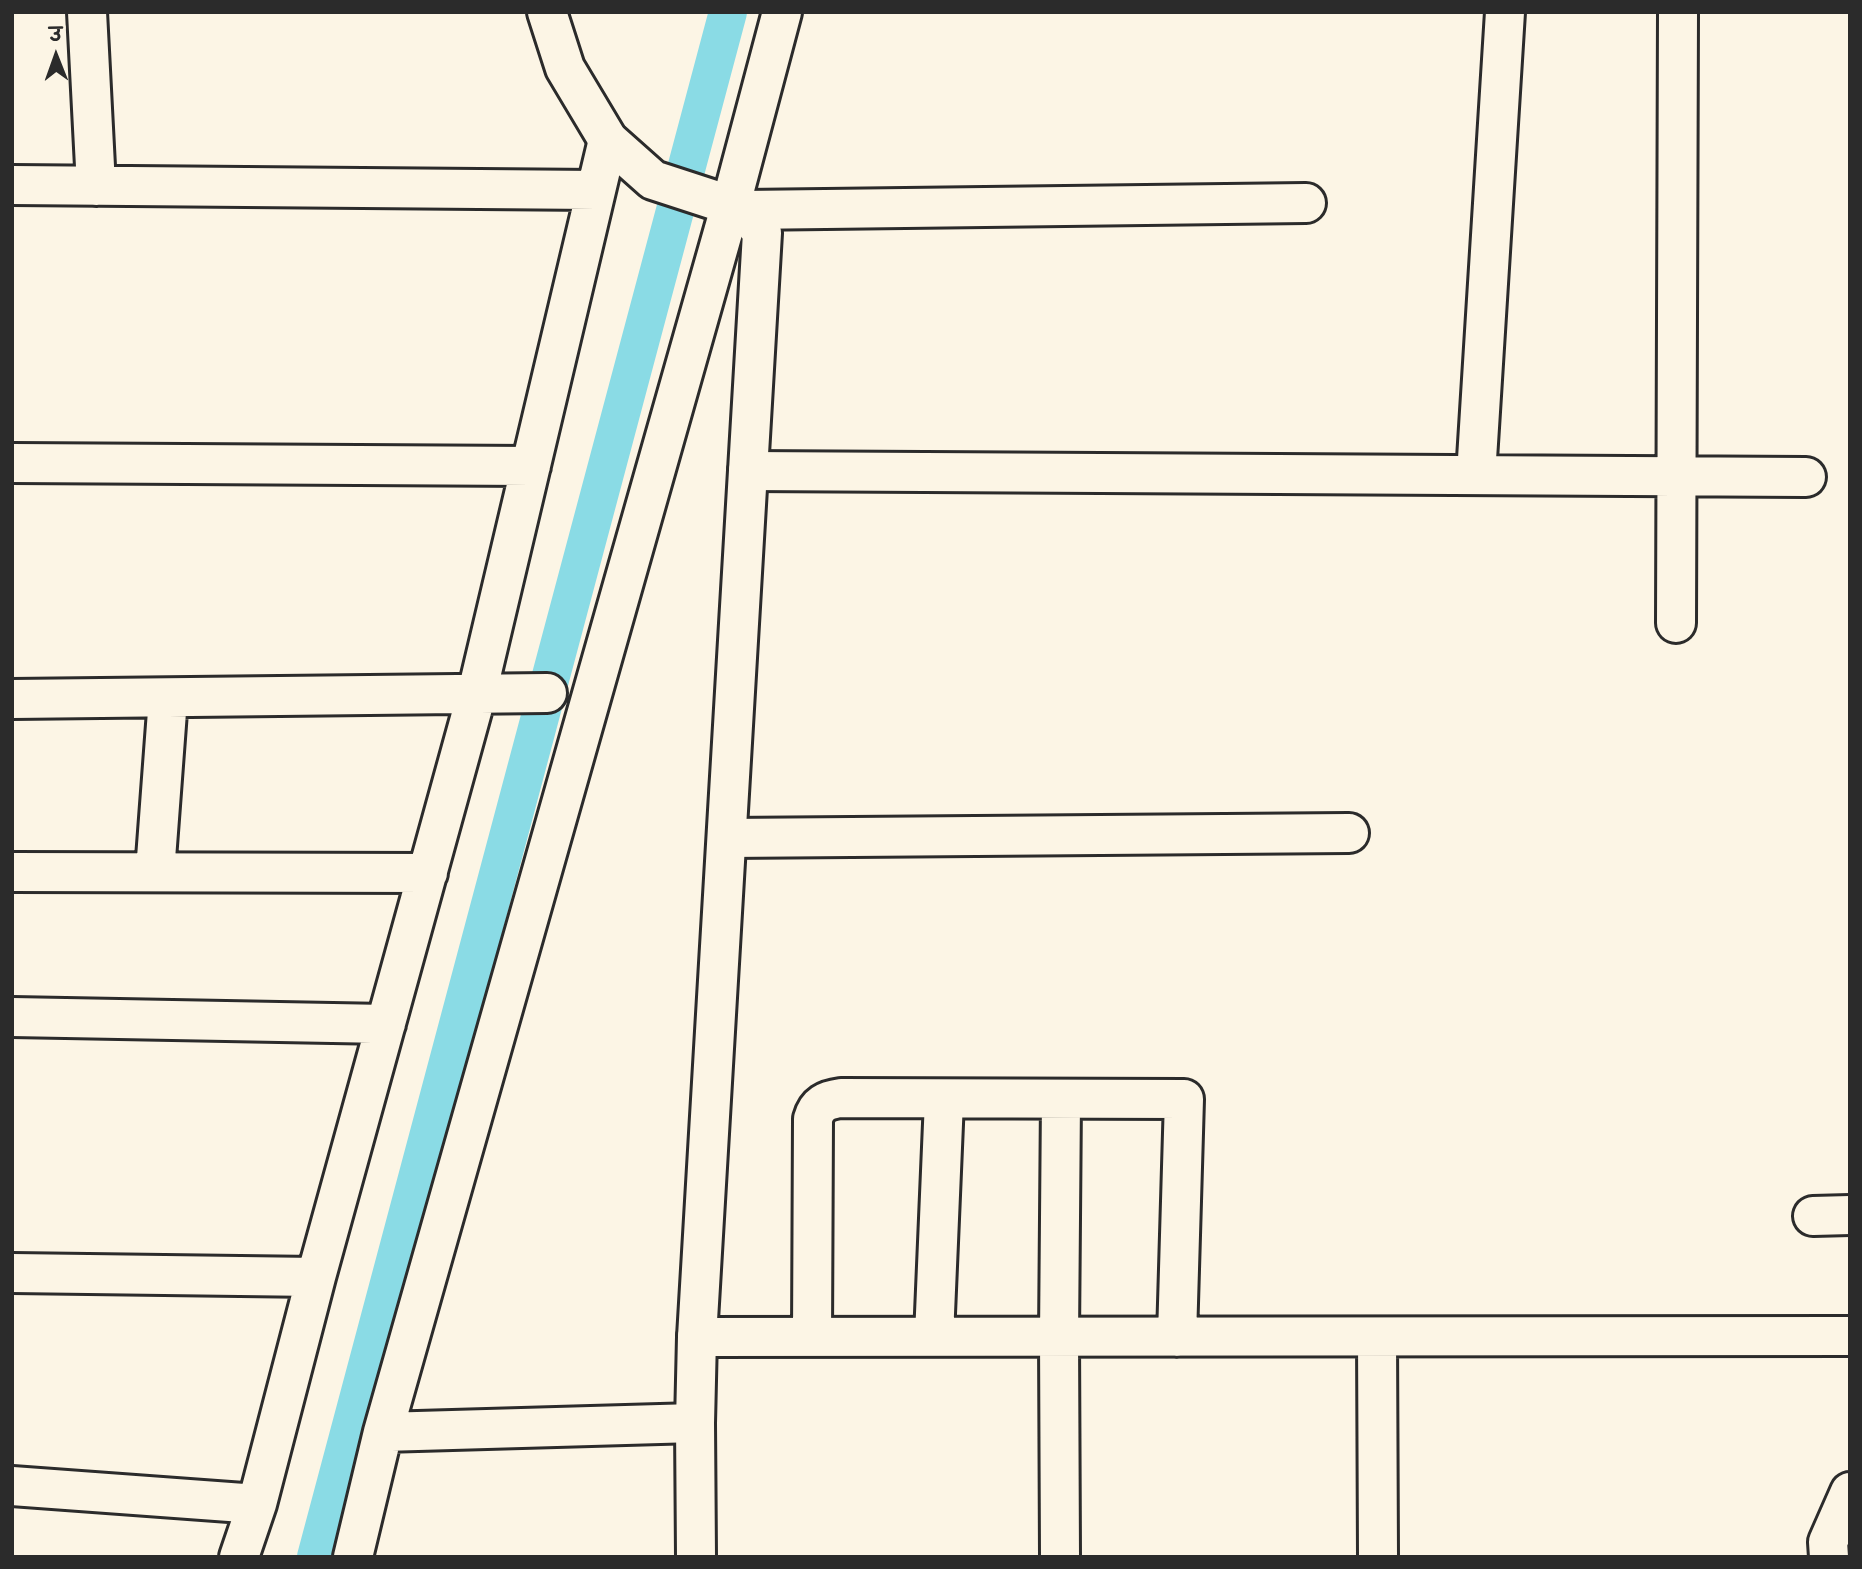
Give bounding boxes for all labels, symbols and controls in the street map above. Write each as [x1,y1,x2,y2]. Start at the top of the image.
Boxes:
north arrow [21,21,91,91]
text: उ [49,24,62,46]

